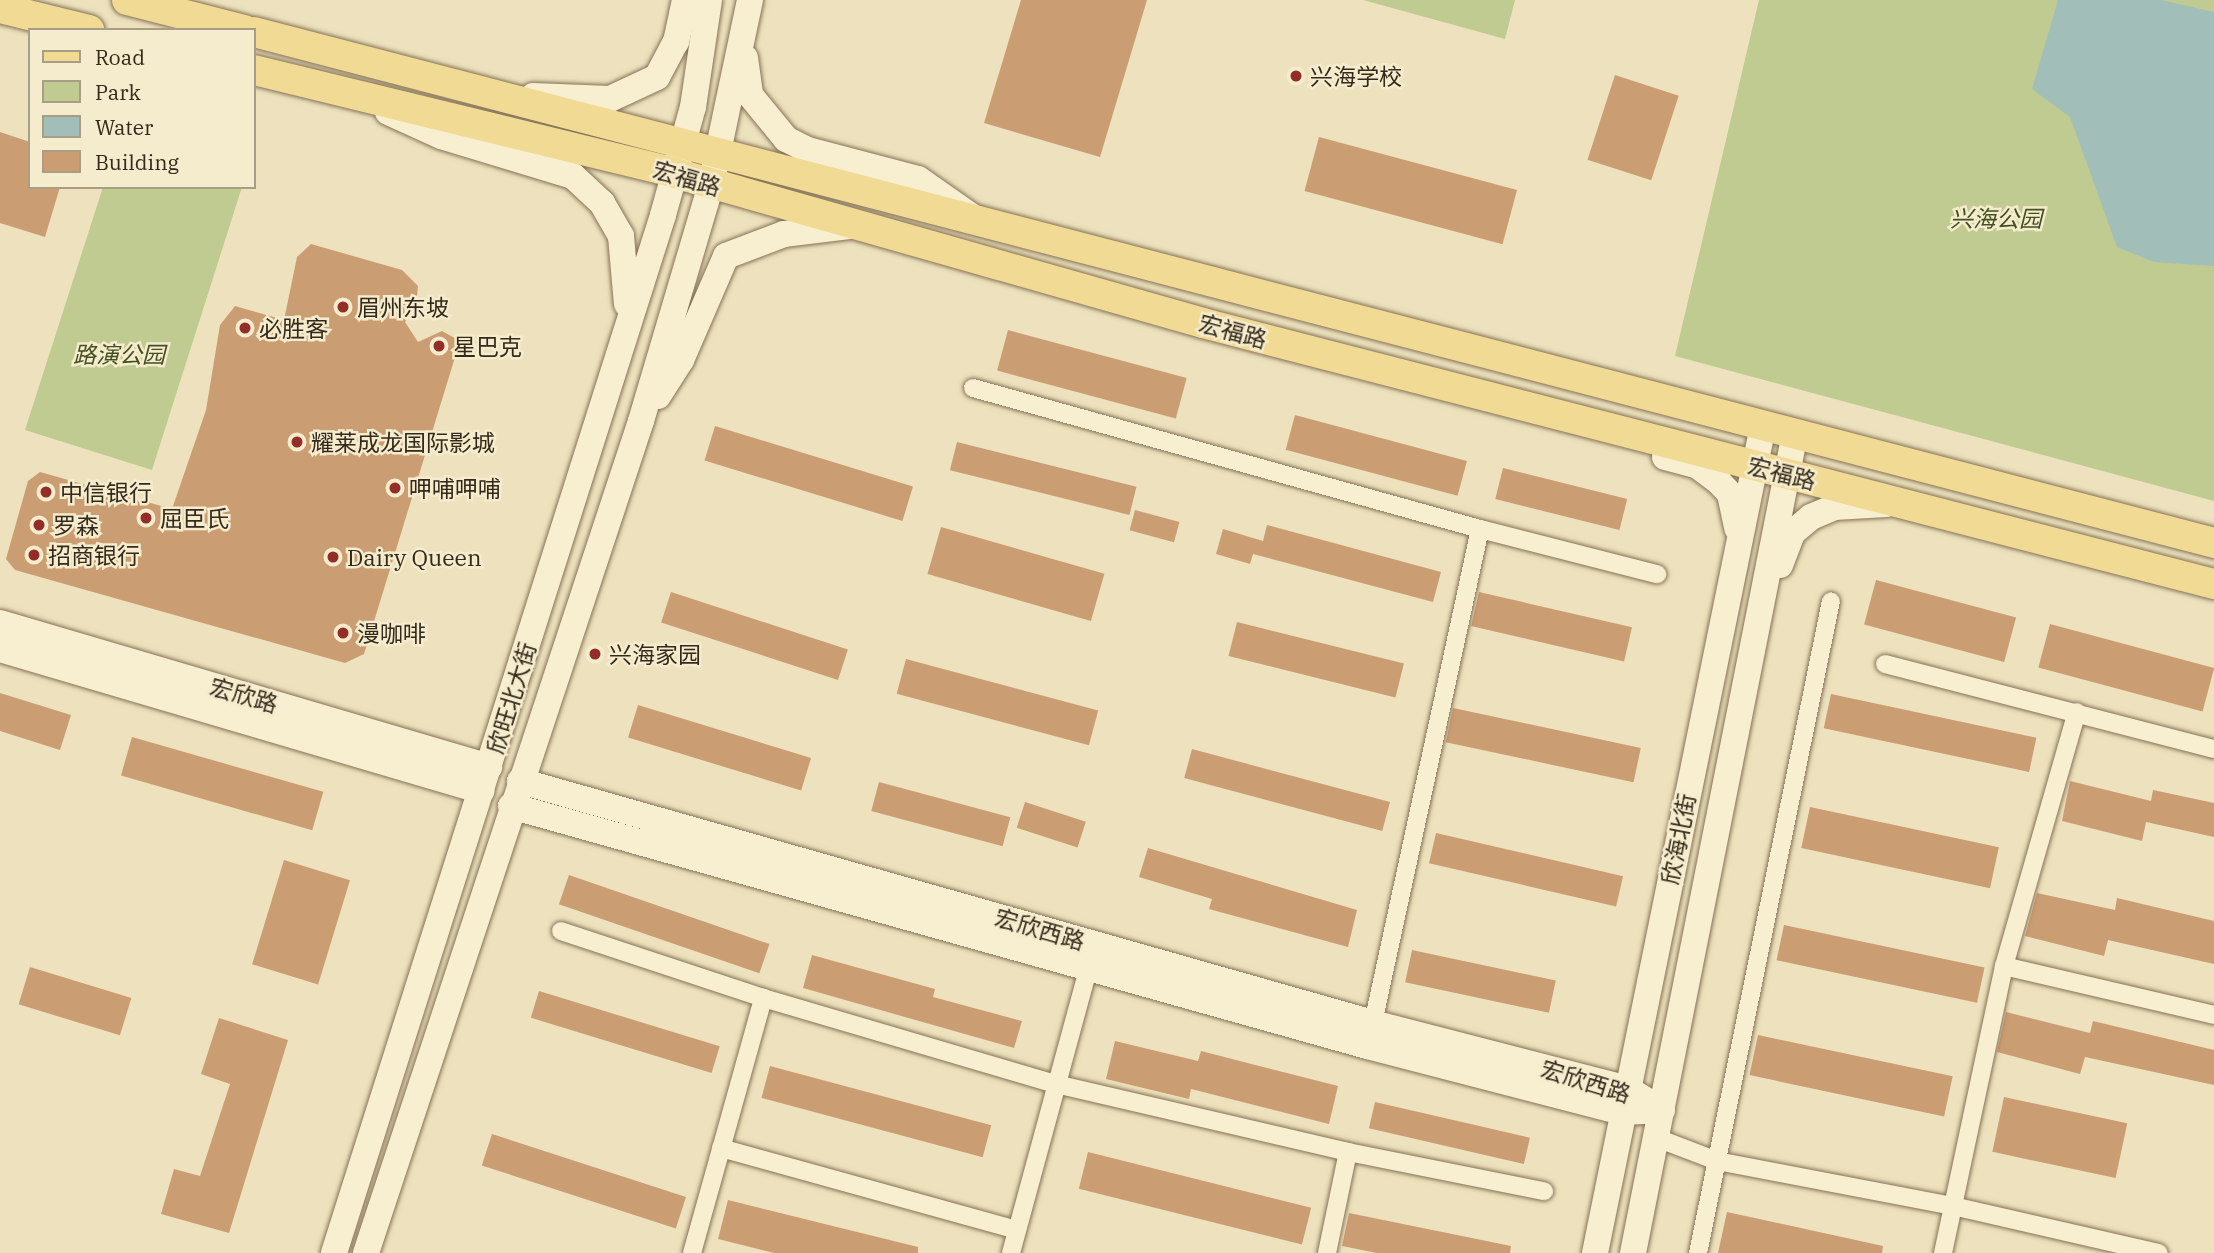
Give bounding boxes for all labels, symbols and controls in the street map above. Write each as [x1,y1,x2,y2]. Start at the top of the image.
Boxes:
legend [28,28,256,189]
text: Road [95,43,145,71]
place label: 兴海学校 [1310,62,1402,90]
marker: 兴海学校 [1288,68,1304,84]
text: Park [95,78,141,106]
text: Water [95,113,153,141]
text: Building [95,148,179,176]
street label: 宏福路 [650,155,724,201]
park label: 兴海公园 [1950,204,2042,232]
place label: 眉州东坡 [357,293,449,321]
marker: 眉州东坡 [335,299,351,315]
street label: 宏福路 [1196,309,1270,353]
place label: 必胜客 [259,314,328,342]
marker: 必胜客 [237,320,253,336]
place label: 星巴克 [453,332,522,360]
marker: 星巴克 [431,338,447,354]
park label: 路演公园 [73,340,165,368]
place label: 耀莱成龙国际影城 [311,428,495,456]
marker: 耀莱成龙国际影城 [289,434,305,450]
street label: 宏福路 [1745,451,1819,495]
place label: 呷哺呷哺 [409,474,501,502]
place label: 中信银行 [60,478,152,506]
marker: 呷哺呷哺 [387,480,403,496]
marker: 中信银行 [38,484,54,500]
place label: 屈臣氏 [160,504,229,532]
marker: 屈臣氏 [138,510,154,526]
place label: 罗森 [53,511,99,539]
marker: 罗森 [31,517,47,533]
place label: 招商银行 [48,541,140,569]
place label: Dairy Queen [347,543,482,571]
marker: 招商银行 [26,547,42,563]
marker: Dairy Queen [325,549,341,565]
place label: 漫咖啡 [357,619,426,647]
marker: 漫咖啡 [335,625,351,641]
street label: 欣旺北大街 [481,639,541,757]
place label: 兴海家园 [609,640,701,668]
marker: 兴海家园 [587,646,603,662]
street label: 宏欣路 [207,672,281,718]
street label: 欣海北街 [1656,791,1700,887]
street label: 宏欣西路 [992,903,1088,955]
street label: 宏欣西路 [1538,1054,1634,1108]

